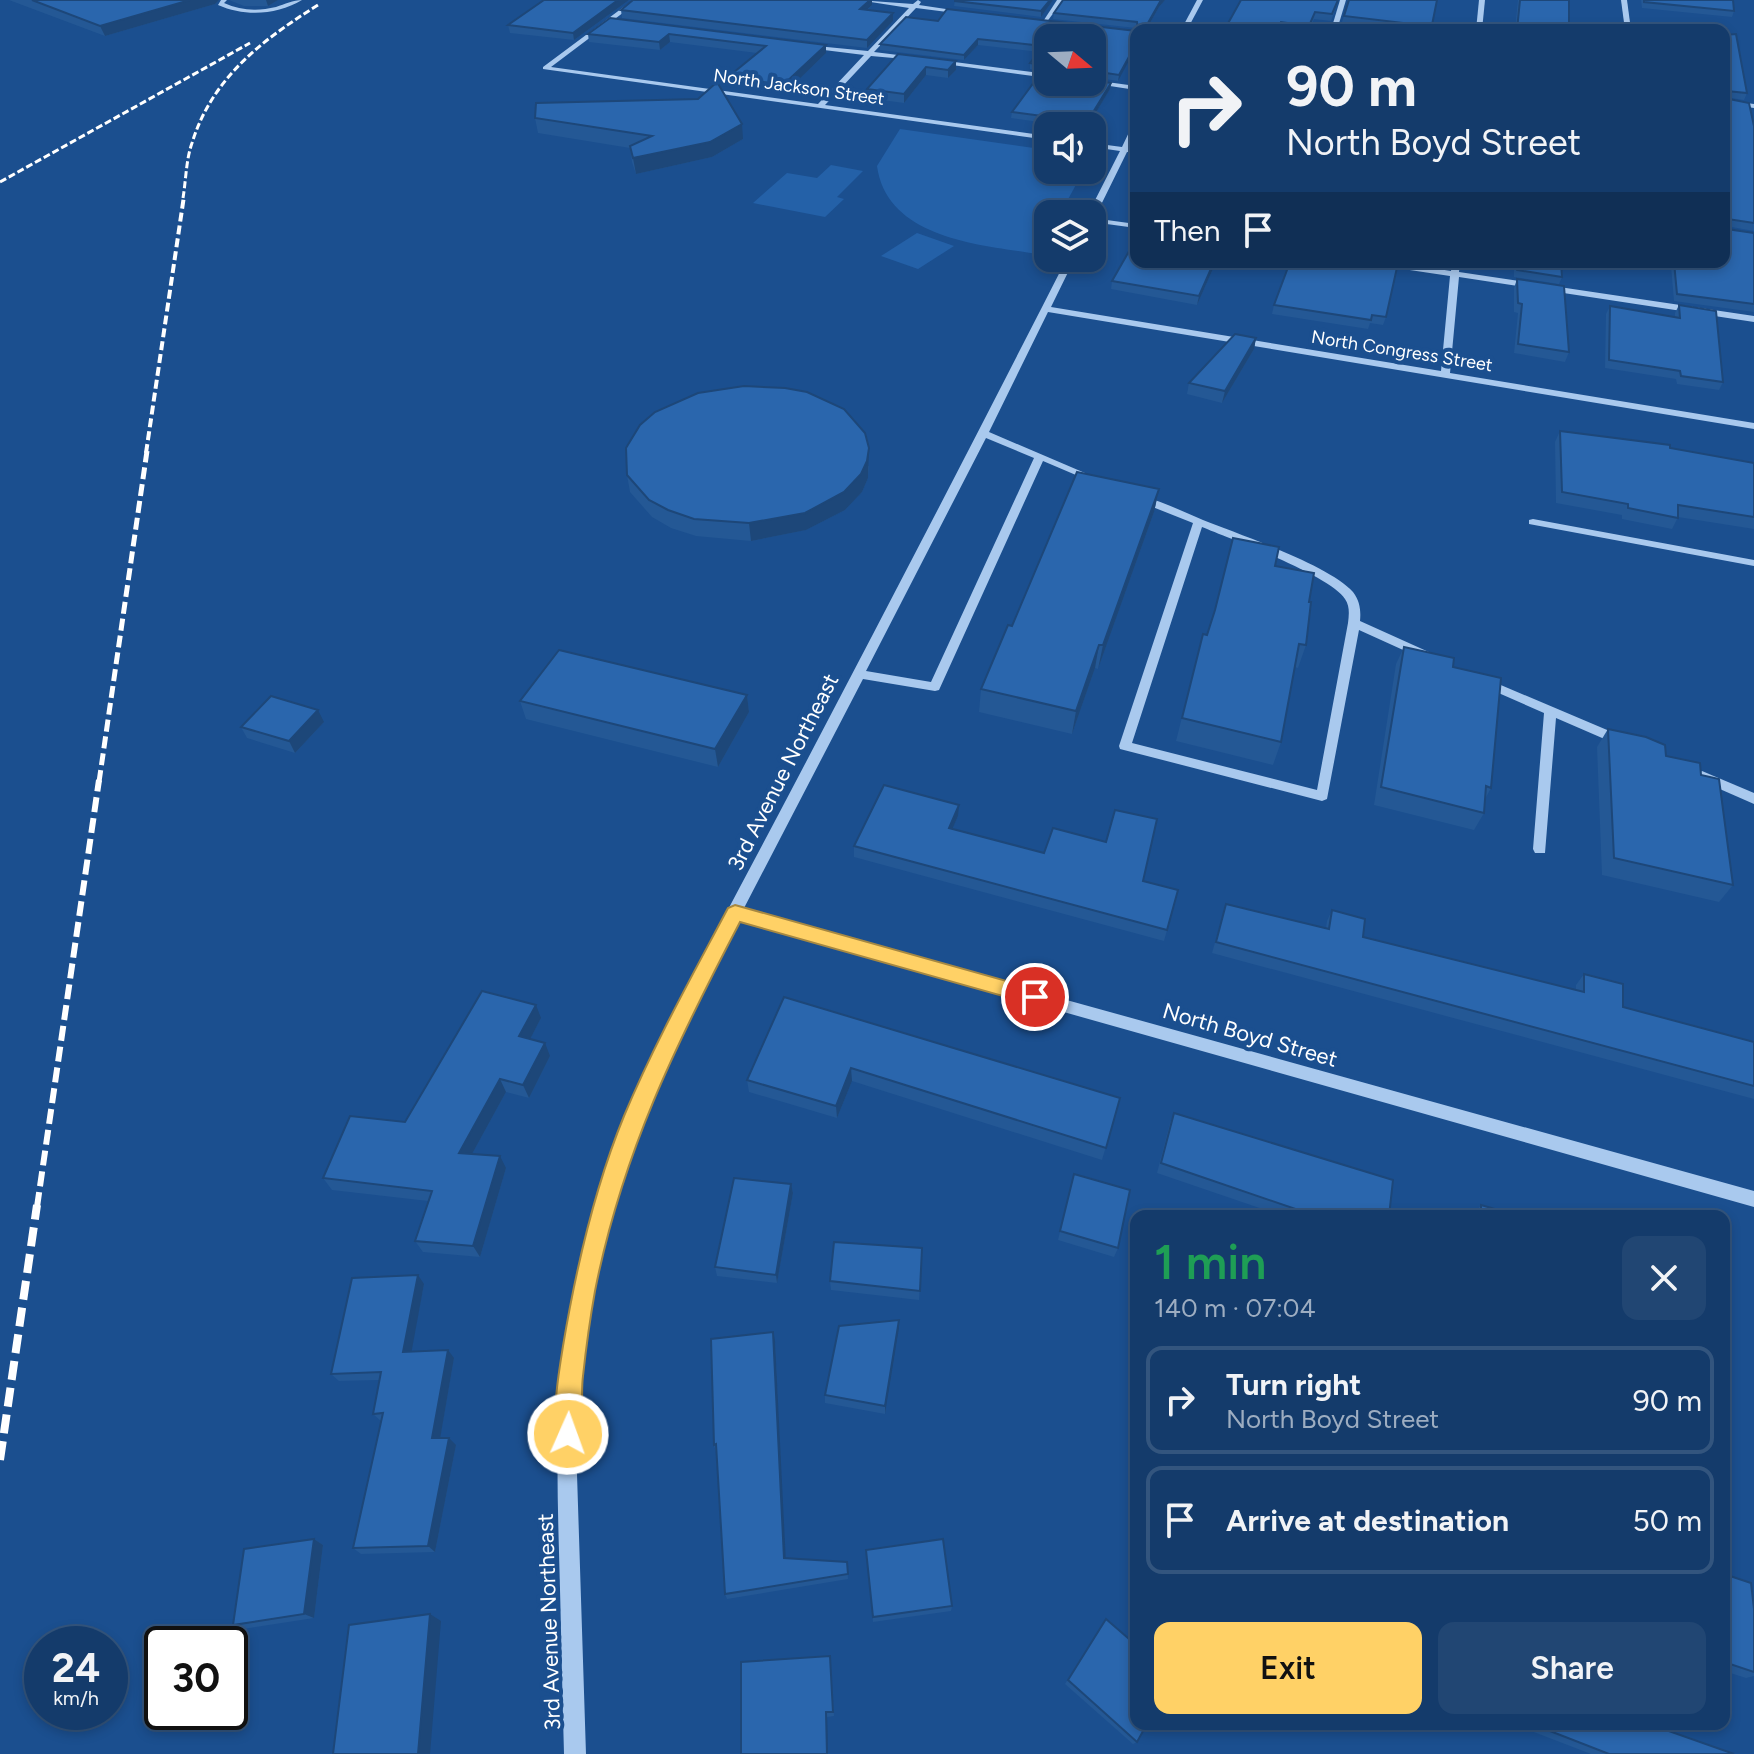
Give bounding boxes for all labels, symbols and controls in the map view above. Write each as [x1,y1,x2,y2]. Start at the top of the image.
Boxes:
north arrow [1034,24,1106,96]
map controls [1034,24,1106,272]
text: 90 m [1286,53,1417,120]
icon: right [1154,56,1258,160]
street label: North Jackson Street [712,64,886,110]
button: sound [1034,112,1106,184]
text: North Boyd Street [1286,121,1581,164]
button: layers [1034,200,1106,272]
icon: arrive [1236,208,1280,252]
text: Then [1154,212,1220,249]
street label: North Congress Street [1310,326,1494,376]
street label: 3rd Avenue Northeast [722,669,844,875]
pin [1001,963,1069,1031]
icon: arrive [1013,975,1057,1019]
street label: North Boyd Street [1160,997,1340,1073]
text: 1 min [1154,1233,1266,1291]
button: close [1622,1236,1706,1320]
text: 140 m · 07:04 [1154,1292,1316,1324]
text: Turn right [1226,1366,1361,1403]
icon: right [1158,1378,1202,1422]
text: 90 m [1633,1382,1702,1419]
position arrow [526,1392,610,1476]
text: North Boyd Street [1226,1403,1439,1435]
icon: arrive [1158,1498,1202,1542]
text: Arrive at destination [1226,1502,1509,1539]
text: 50 m [1633,1502,1702,1539]
street label: 3rd Avenue Northeast [532,1513,566,1731]
button: Exit [1154,1622,1422,1714]
button: Share [1438,1622,1706,1714]
speed limit sign: 30 [144,1626,248,1730]
text: 24 [52,1644,100,1692]
text: km/h [53,1686,99,1710]

